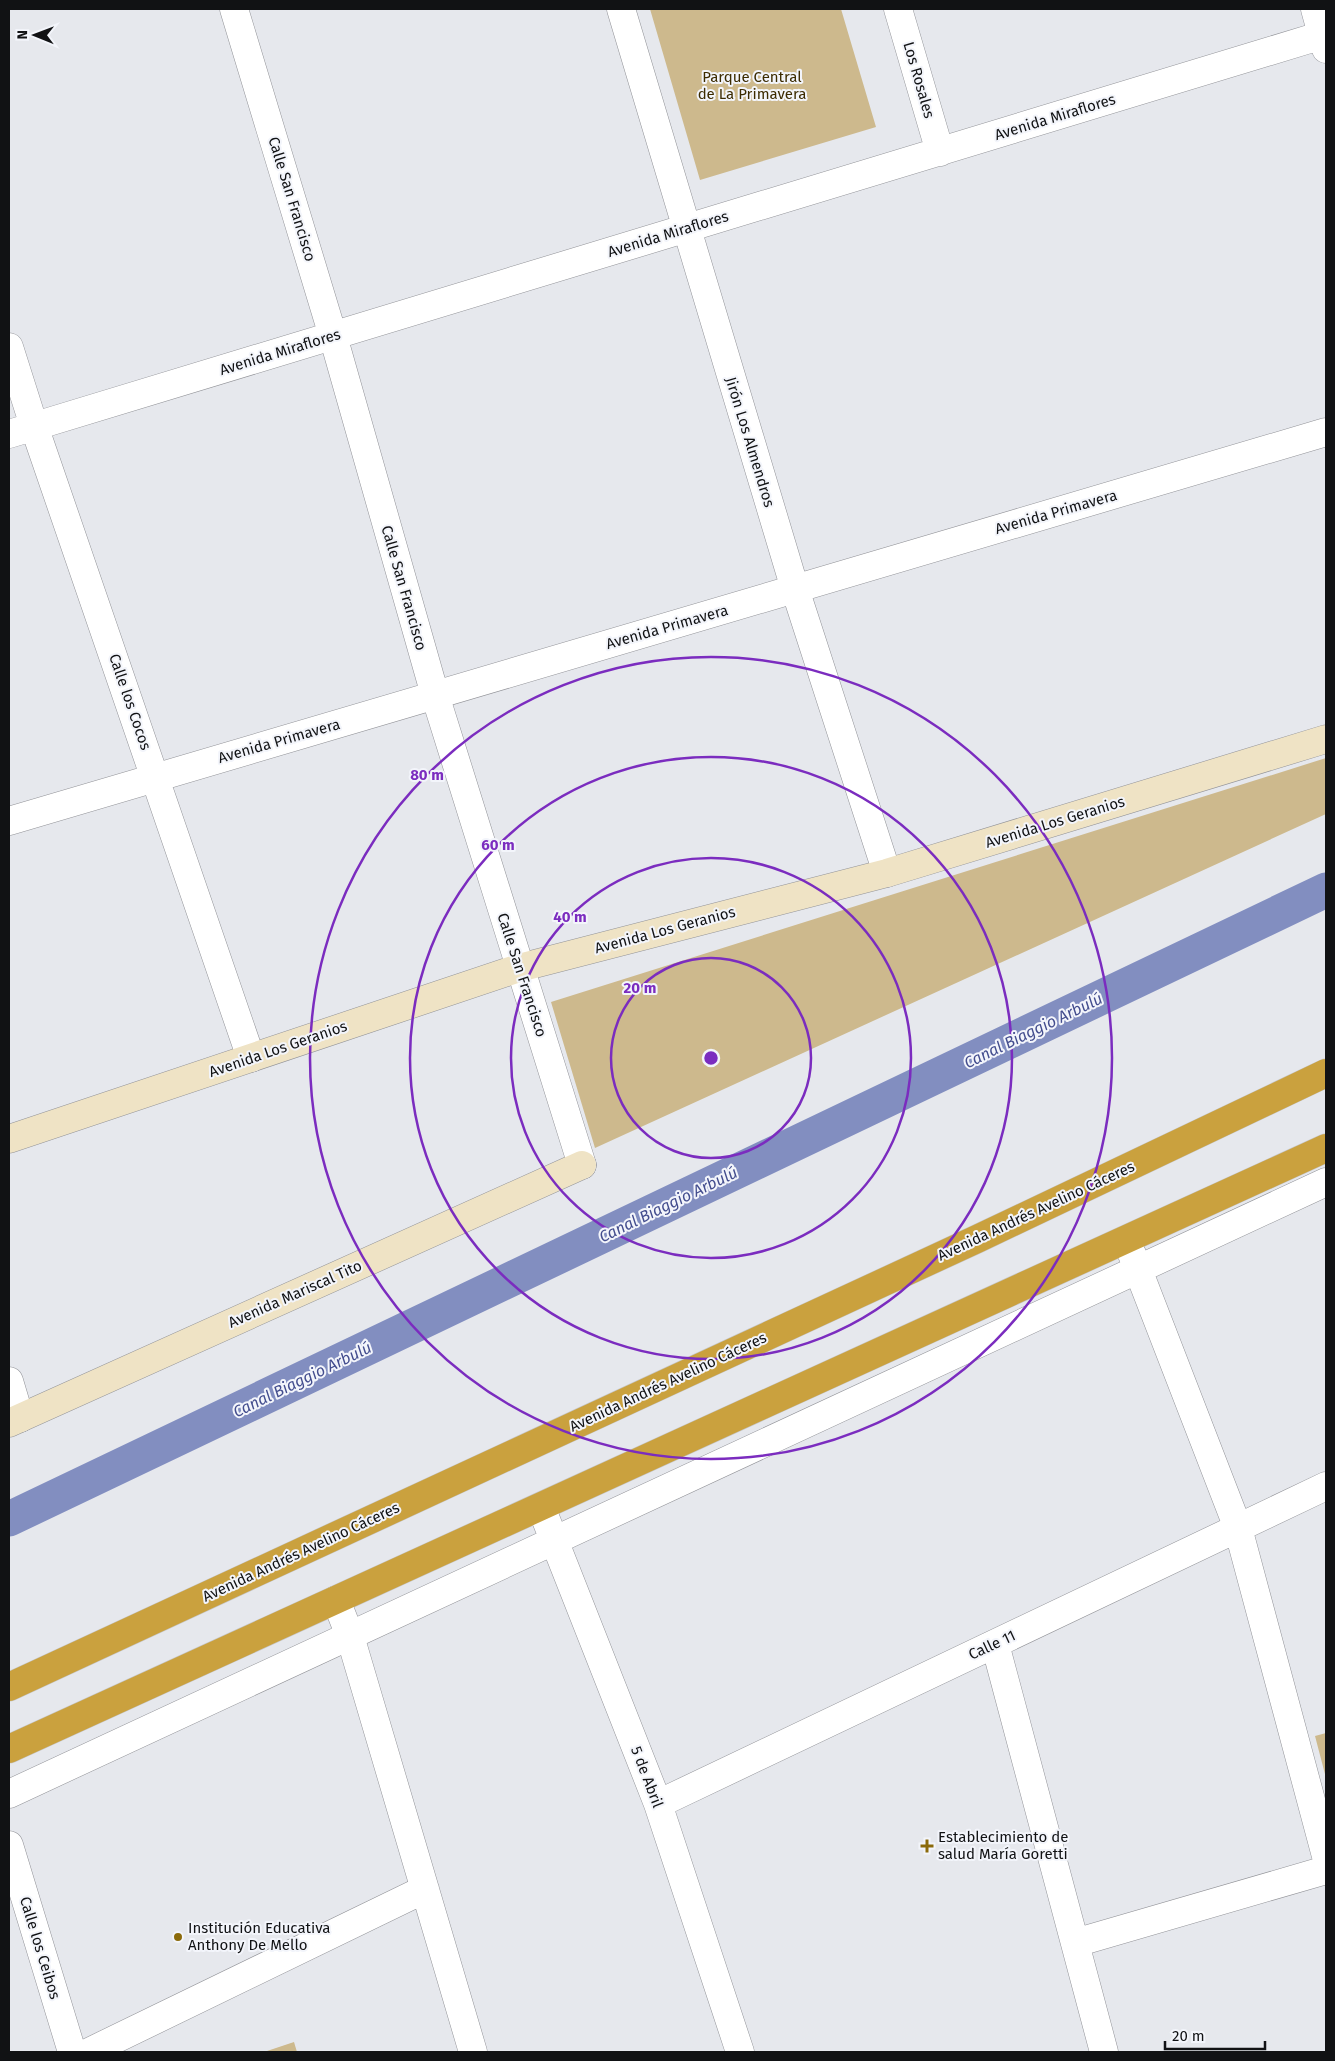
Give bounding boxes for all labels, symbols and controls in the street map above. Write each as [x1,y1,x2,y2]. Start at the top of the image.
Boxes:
north arrow [10,10,60,60]
text: N [14,30,31,40]
street label: Los Rosales [899,40,939,120]
park label: Parque Central de La Primavera [698,68,806,103]
street label: Avenida Miraflores [992,90,1118,144]
street label: Calle San Francisco [264,135,320,263]
street label: Avenida Miraflores [605,207,731,261]
street label: Avenida Miraflores [217,325,343,379]
street label: Jirón Los Almendros [722,375,778,509]
street label: Avenida Primavera [993,486,1119,538]
street label: Calle San Francisco [378,523,430,653]
street label: Avenida Primavera [604,601,730,653]
street label: Calle los Cocos [105,651,155,753]
street label: Avenida Primavera [216,715,342,767]
text: 80 m [410,766,444,784]
street label: Avenida Los Geranios [983,792,1127,852]
text: 60 m [481,836,515,854]
street label: Avenida Los Geranios [593,903,737,957]
text: 40 m [553,908,587,926]
street label: Calle San Francisco [493,911,551,1039]
text: 20 m [624,979,656,997]
water label: Canal Biaggio Arbulú [961,989,1106,1072]
street label: Avenida Los Geranios [207,1017,349,1081]
centre of rings [702,1049,720,1067]
street label: Avenida Andrés Avelino Cáceres [935,1157,1137,1265]
water label: Canal Biaggio Arbulú [596,1163,741,1246]
street label: Avenida Mariscal Tito [225,1256,365,1332]
street label: Avenida Andrés Avelino Cáceres [567,1328,769,1436]
water label: Canal Biaggio Arbulú [230,1338,375,1421]
street label: Avenida Andrés Avelino Cáceres [200,1498,402,1606]
street label: Calle 11 [966,1626,1018,1664]
street label: 5 de Abril [627,1744,667,1811]
place label: Establecimiento de salud María Goretti [938,1828,1068,1863]
marker: Establecimiento de salud María Goretti [920,1839,934,1853]
street label: Calle los Ceibos [16,1895,64,2001]
place label: Institución Educativa Anthony De Mello [188,1919,331,1954]
marker: Institución Educativa Anthony De Mello [172,1931,184,1943]
scale bar [1165,2018,1265,2050]
text: 20 m [1172,2027,1205,2045]

